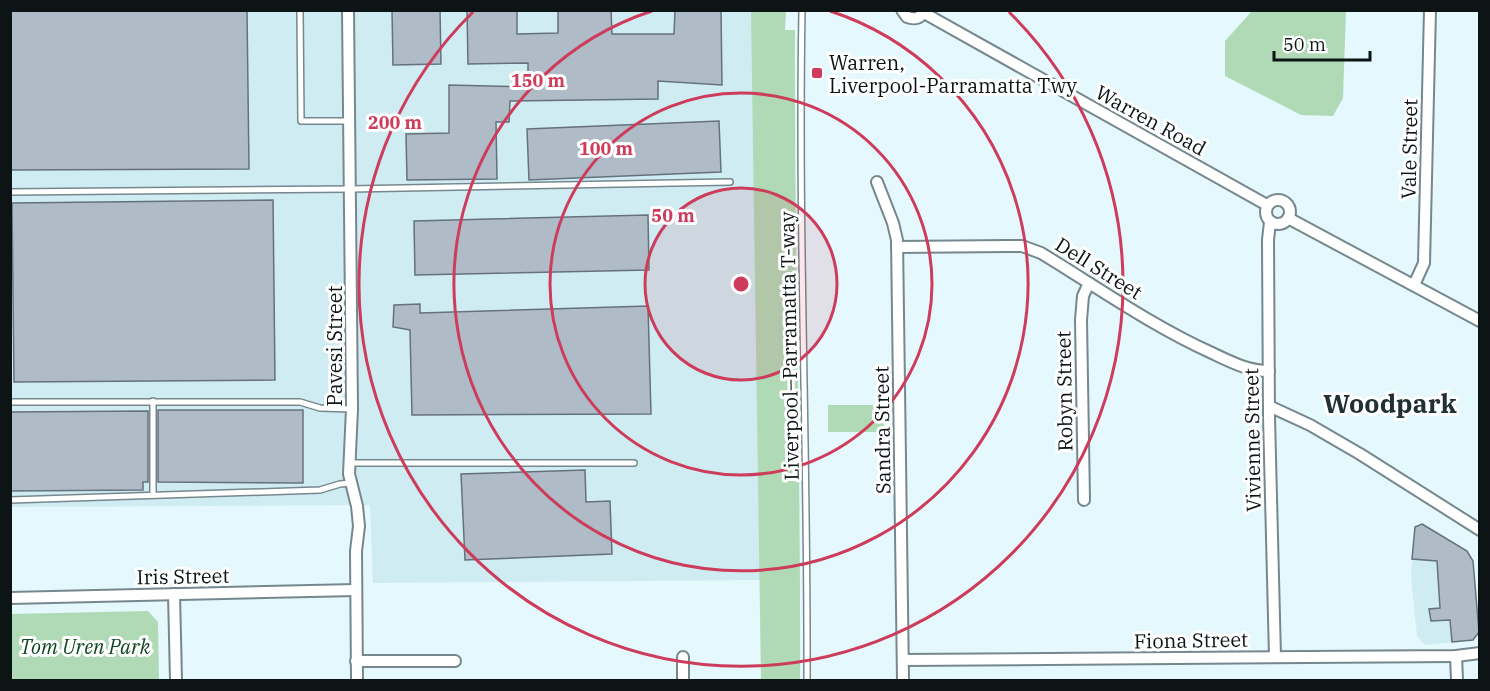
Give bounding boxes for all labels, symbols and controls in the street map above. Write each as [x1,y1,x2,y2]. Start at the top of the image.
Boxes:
scale bar [1274,24,1370,62]
text: 50 m [1283,33,1326,56]
place label: Warren, Liverpool-Parramatta Twy [829,49,1077,99]
marker: Warren, Liverpool-Parramatta Twy [810,66,824,80]
text: 150 m [511,69,566,92]
street label: Warren Road [1091,78,1211,162]
street label: Vale Street [1395,99,1423,199]
text: 200 m [368,111,423,134]
text: 100 m [579,137,634,160]
text: 50 m [651,204,695,227]
street label: Liverpool–Parramatta T-way [773,211,805,481]
street label: Dell Street [1050,231,1148,305]
centre of rings [731,274,751,294]
street label: Pavesi Street [321,286,348,406]
street label: Robyn Street [1049,330,1079,452]
street label: Sandra Street [867,366,897,494]
street label: Vivienne Street [1237,368,1267,512]
district label: Woodpark [1323,386,1457,420]
street label: Iris Street [136,562,230,590]
street label: Fiona Street [1134,626,1248,654]
park label: Tom Uren Park [20,633,151,660]

